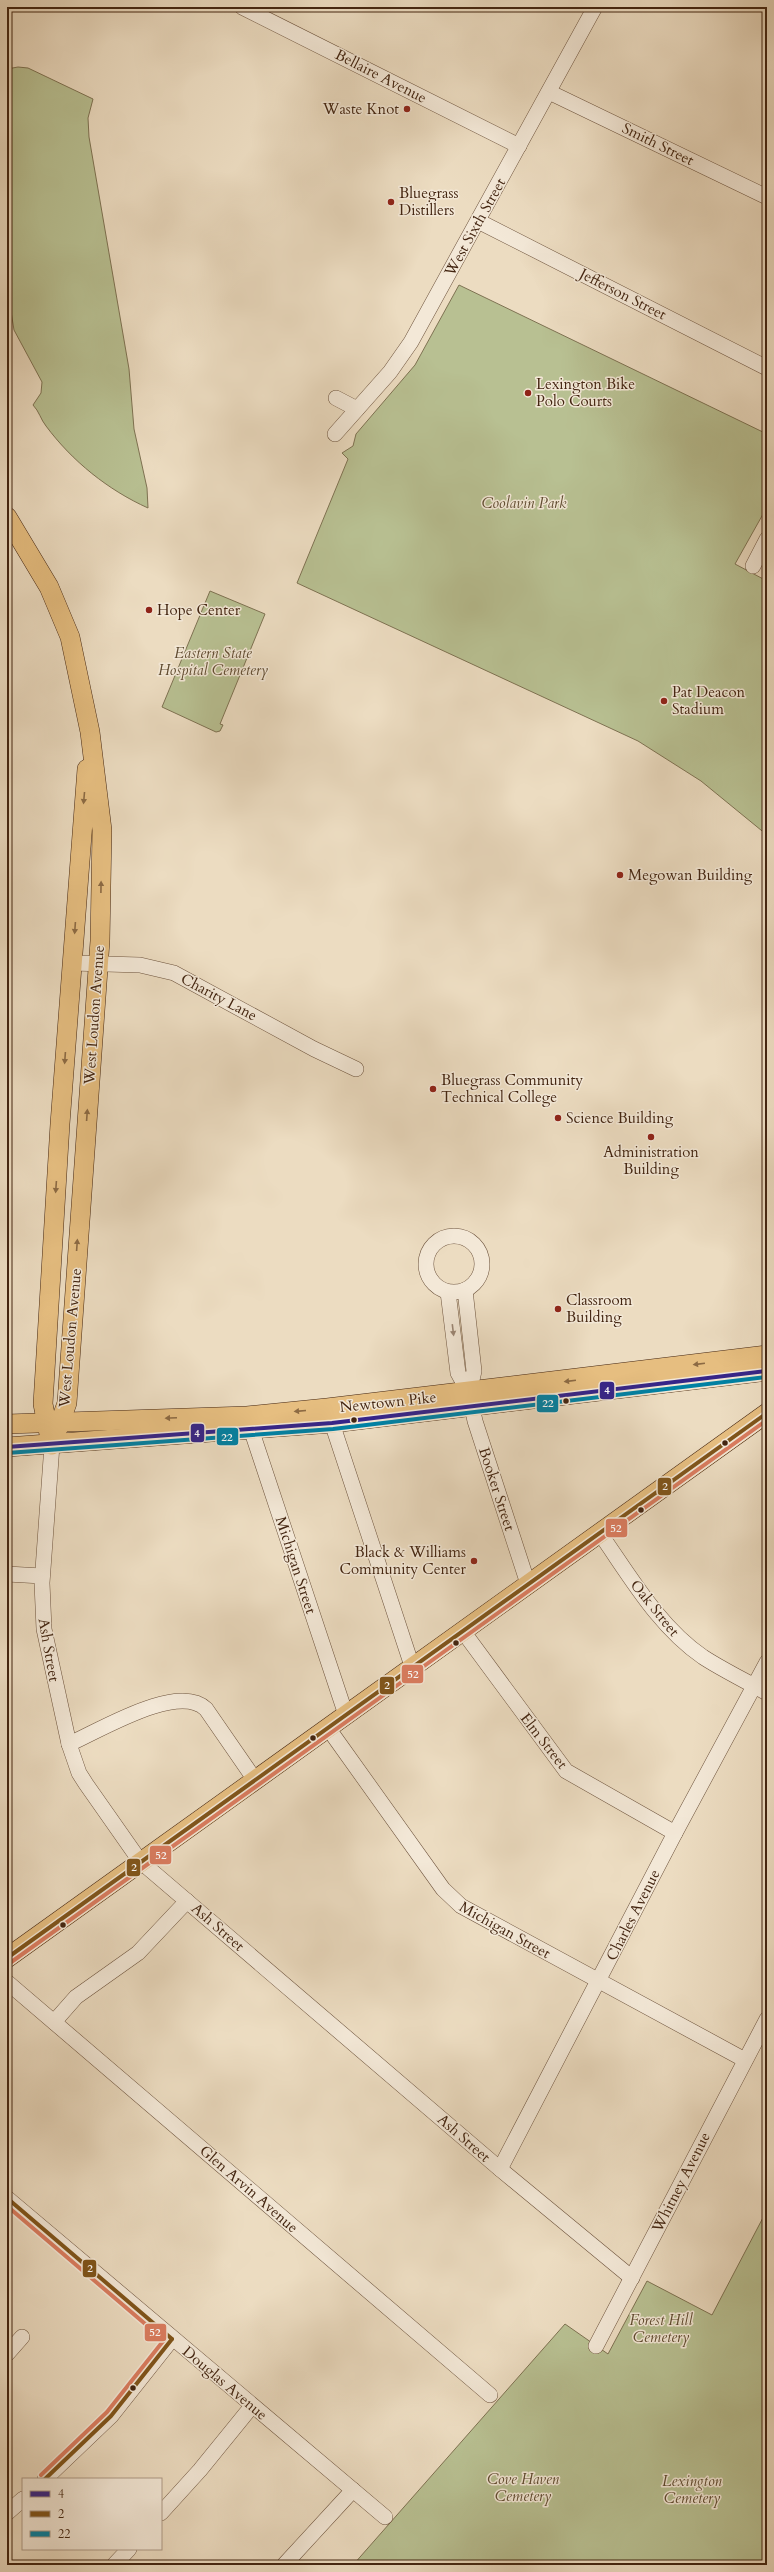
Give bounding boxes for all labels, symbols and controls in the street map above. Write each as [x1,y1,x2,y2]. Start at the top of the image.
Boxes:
street label: Bellaire Avenue [332,44,430,108]
place label: Waste Knot [322,99,399,119]
marker: Waste Knot [402,104,412,114]
street label: Smith Street [619,118,697,170]
street label: West Sixth Street [439,174,510,281]
place label: Bluegrass Distillers [399,183,458,220]
marker: Bluegrass Distillers [386,197,396,207]
street label: Jefferson Street [574,263,670,325]
place label: Lexington Bike Polo Courts [536,374,635,411]
marker: Lexington Bike Polo Courts [523,388,533,398]
park label: Coolavin Park [482,493,567,513]
place label: Hope Center [157,600,241,620]
marker: Hope Center [144,605,154,615]
park label: Eastern State Hospital Cemetery [158,643,269,680]
place label: Pat Deacon Stadium [672,682,746,719]
marker: Pat Deacon Stadium [659,696,669,706]
one-way arrow [81,792,87,804]
place label: Megowan Building [628,865,753,885]
marker: Megowan Building [615,870,625,880]
one-way arrow [98,880,104,893]
one-way arrow [71,922,78,934]
street label: West Loudon Avenue [79,944,109,1086]
street label: Charity Lane [177,969,261,1026]
one-way arrow [62,1052,69,1064]
place label: Bluegrass Community Technical College [441,1070,583,1107]
marker: Bluegrass Community Technical College [428,1084,438,1094]
place label: Science Building [566,1108,674,1128]
one-way arrow [83,1109,90,1121]
marker: Science Building [553,1113,563,1123]
marker: Administration Building [646,1132,656,1142]
place label: Administration Building [603,1142,699,1179]
one-way arrow [53,1181,60,1193]
one-way arrow [74,1239,81,1251]
street label: West Loudon Avenue [54,1267,86,1410]
place label: Classroom Building [566,1290,632,1327]
marker: Classroom Building [553,1304,563,1314]
one-way arrow [450,1324,456,1336]
one-way arrow [693,1361,705,1367]
one-way arrow [564,1377,576,1384]
line badge: 4 [599,1381,615,1400]
text: 4 [604,1383,610,1398]
street label: Newtown Pike [339,1387,437,1417]
line badge: 22 [536,1394,559,1413]
text: 22 [542,1396,554,1411]
unlabelled marker [561,1396,571,1406]
one-way arrow [294,1407,306,1414]
one-way arrow [165,1415,177,1422]
unlabelled marker [349,1415,359,1425]
line badge: 4 [190,1423,205,1443]
text: 4 [194,1426,200,1441]
line badge: 22 [216,1427,239,1446]
text: 22 [221,1430,233,1445]
unlabelled marker [720,1438,730,1448]
street label: Booker Street [474,1445,520,1534]
line badge: 2 [657,1477,672,1496]
text: 2 [662,1479,668,1494]
unlabelled marker [636,1505,646,1515]
street label: Michigan Street [271,1514,321,1616]
line badge: 52 [605,1518,628,1538]
text: 52 [610,1521,622,1536]
place label: Black & Williams Community Center [340,1542,467,1579]
marker: Black & Williams Community Center [469,1556,479,1566]
street label: Oak Street [626,1575,684,1641]
street label: Ash Street [34,1617,64,1684]
unlabelled marker [451,1638,461,1648]
line badge: 52 [401,1664,424,1684]
text: 52 [407,1667,419,1682]
line badge: 2 [379,1676,395,1695]
text: 2 [384,1678,390,1693]
street label: Elm Street [516,1709,572,1773]
unlabelled marker [308,1733,318,1743]
line badge: 52 [149,1845,172,1865]
text: 52 [155,1848,167,1863]
line badge: 2 [126,1858,141,1877]
text: 2 [131,1860,137,1875]
street label: Charles Avenue [601,1866,665,1964]
street label: Michigan Street [456,1897,554,1963]
street label: Ash Street [187,1898,249,1956]
unlabelled marker [58,1920,68,1930]
street label: Ash Street [433,2109,495,2167]
street label: Whitney Avenue [647,2128,715,2236]
street label: Glen Arvin Avenue [196,2141,303,2237]
line badge: 2 [82,2259,97,2278]
text: 2 [87,2261,93,2276]
park label: Forest Hill Cemetery [629,2310,693,2347]
line badge: 52 [144,2323,167,2342]
text: 52 [149,2325,161,2340]
street label: Douglas Avenue [178,2342,272,2425]
unlabelled marker [128,2383,138,2393]
park label: Cove Haven Cemetery [487,2469,560,2506]
park label: Lexington Cemetery [662,2471,723,2508]
legend [22,2478,162,2550]
text: 4 [58,2486,64,2502]
text: 2 [58,2506,64,2522]
text: 22 [58,2526,70,2542]

